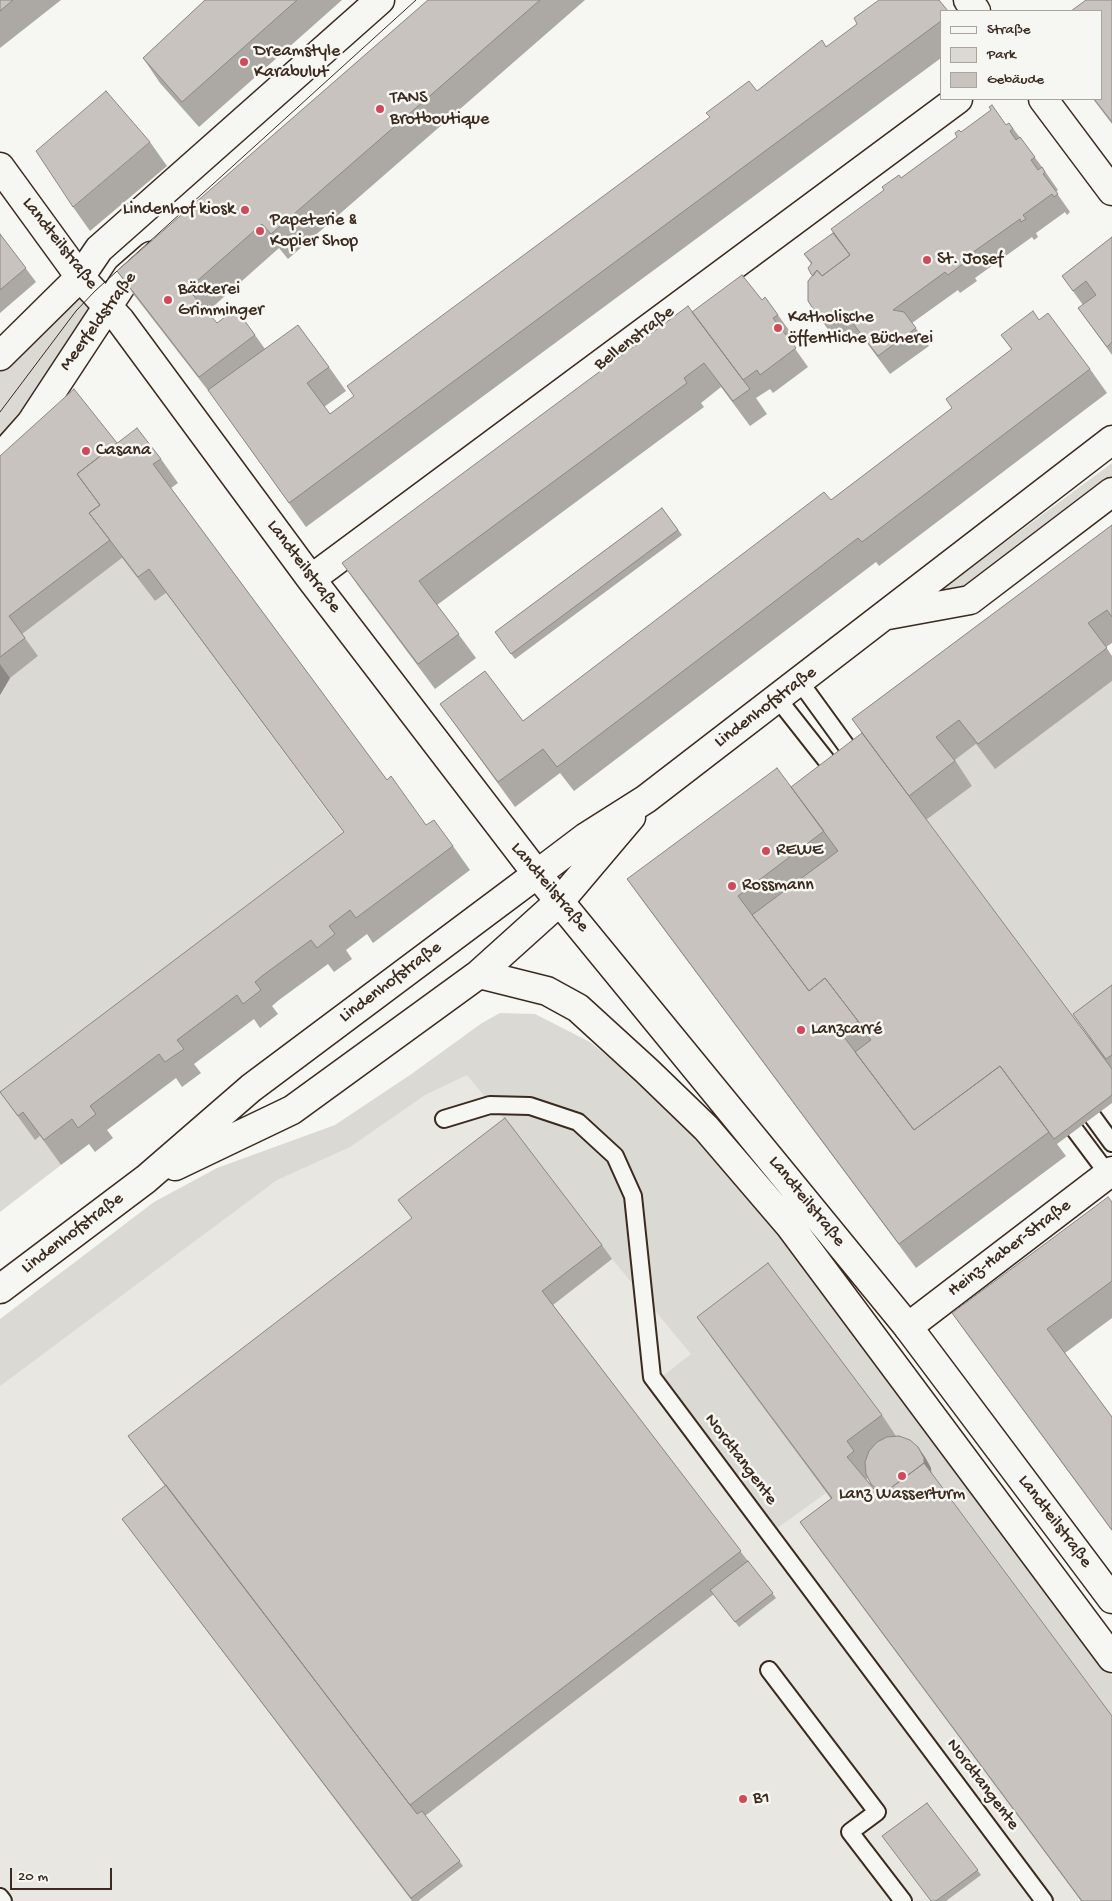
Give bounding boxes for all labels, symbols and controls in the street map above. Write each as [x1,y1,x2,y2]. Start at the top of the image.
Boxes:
legend [940,10,1102,100]
text: Straße [987,21,1031,39]
place label: Dreamstyle Karabulut [254,41,340,84]
text: Park [987,46,1016,64]
marker: Dreamstyle Karabulut [238,56,250,68]
text: Gebäude [987,71,1044,89]
place label: TANS Brotboutique [390,88,489,130]
marker: TANS Brotboutique [374,103,386,115]
street label: Landteilstraße [16,194,102,294]
place label: Lindenhof kiosk [123,199,235,221]
marker: Lindenhof kiosk [239,204,251,216]
place label: Papeterie & Kopier Shop [270,210,358,252]
marker: Papeterie & Kopier Shop [254,225,266,237]
place label: St. Josef [937,249,1003,271]
marker: St. Josef [921,254,933,266]
street label: Meerfeldstraße [56,268,142,376]
place label: Bäckerei Grimminger [178,279,264,322]
marker: Bäckerei Grimminger [162,294,174,306]
street label: Bellenstraße [591,302,679,376]
place label: Katholische öffentliche Bücherei [788,307,933,350]
marker: Katholische öffentliche Bücherei [772,322,784,334]
place label: Casana [96,440,151,462]
marker: Casana [80,445,92,457]
street label: Landteilstraße [261,516,345,618]
street label: Lindenhofstraße [711,663,821,753]
street label: Landteilstraße [505,839,593,937]
place label: REWE [776,840,823,862]
marker: REWE [760,845,772,857]
place label: Rossmann [742,875,814,897]
marker: Rossmann [726,880,738,892]
street label: Lindenhofstraße [336,938,446,1028]
place label: Lanzcarré [811,1019,882,1041]
marker: Lanzcarré [795,1024,807,1036]
street label: Landteilstraße [763,1152,849,1252]
street label: Lindenhofstraße [18,1189,128,1279]
street label: Heinz-Haber-Straße [944,1196,1076,1302]
street label: Nordtangente [699,1410,781,1510]
marker: Lanz Wasserturm [896,1470,908,1482]
street label: Landteilstraße [1012,1471,1096,1573]
place label: Lanz Wasserturm [839,1484,965,1506]
street label: Nordtangente [941,1735,1023,1835]
place label: B1 [753,1788,769,1810]
marker: B1 [737,1793,749,1805]
scale bar [12,1858,115,1890]
text: 20 m [18,1868,48,1886]

